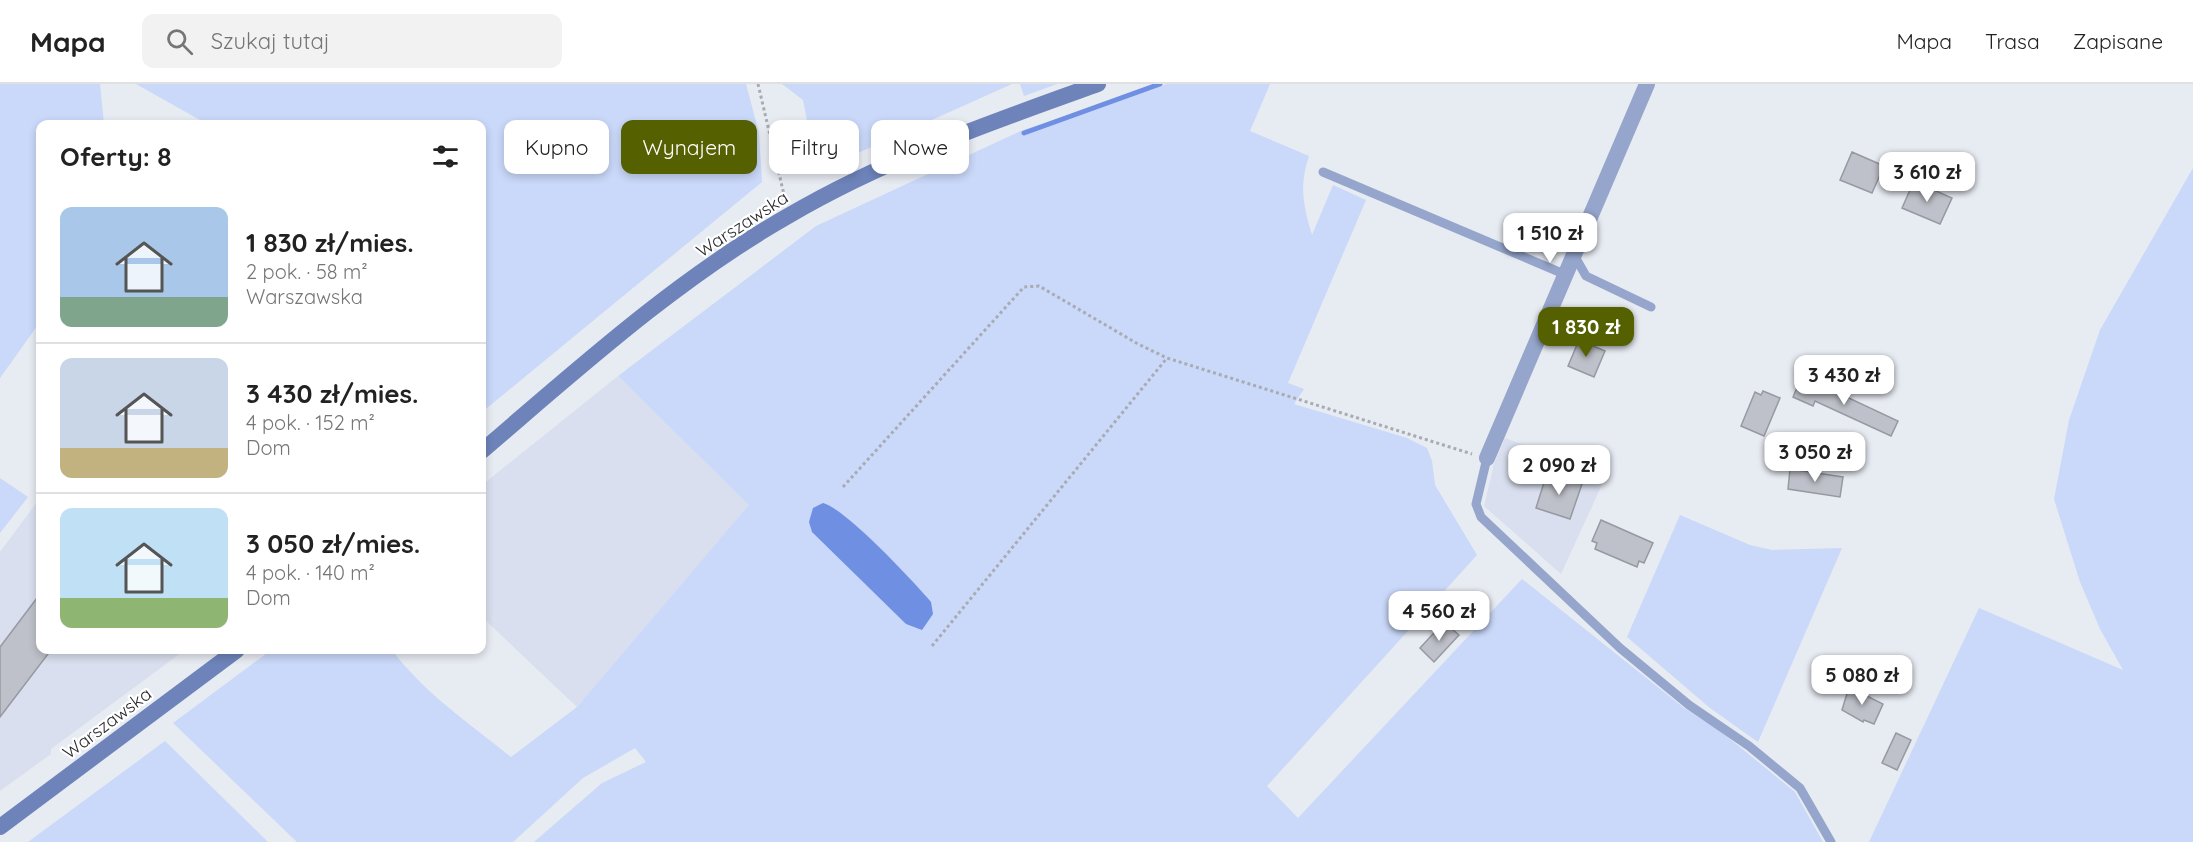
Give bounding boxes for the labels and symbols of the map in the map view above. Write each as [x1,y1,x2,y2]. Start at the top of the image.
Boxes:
pin: 3 610 zł [1865,152,1989,203]
street label: Warszawska [692,186,792,262]
pin: 1 510 zł [1488,213,1612,264]
pin: 1 830 zł [1524,307,1648,358]
pin: 3 430 zł [1782,355,1906,406]
pin: 3 050 zł [1753,432,1877,483]
pin: 2 090 zł [1497,445,1621,496]
pin: 4 560 zł [1377,591,1501,642]
pin: 5 080 zł [1800,655,1924,706]
street label: Warszawska [58,682,156,764]

